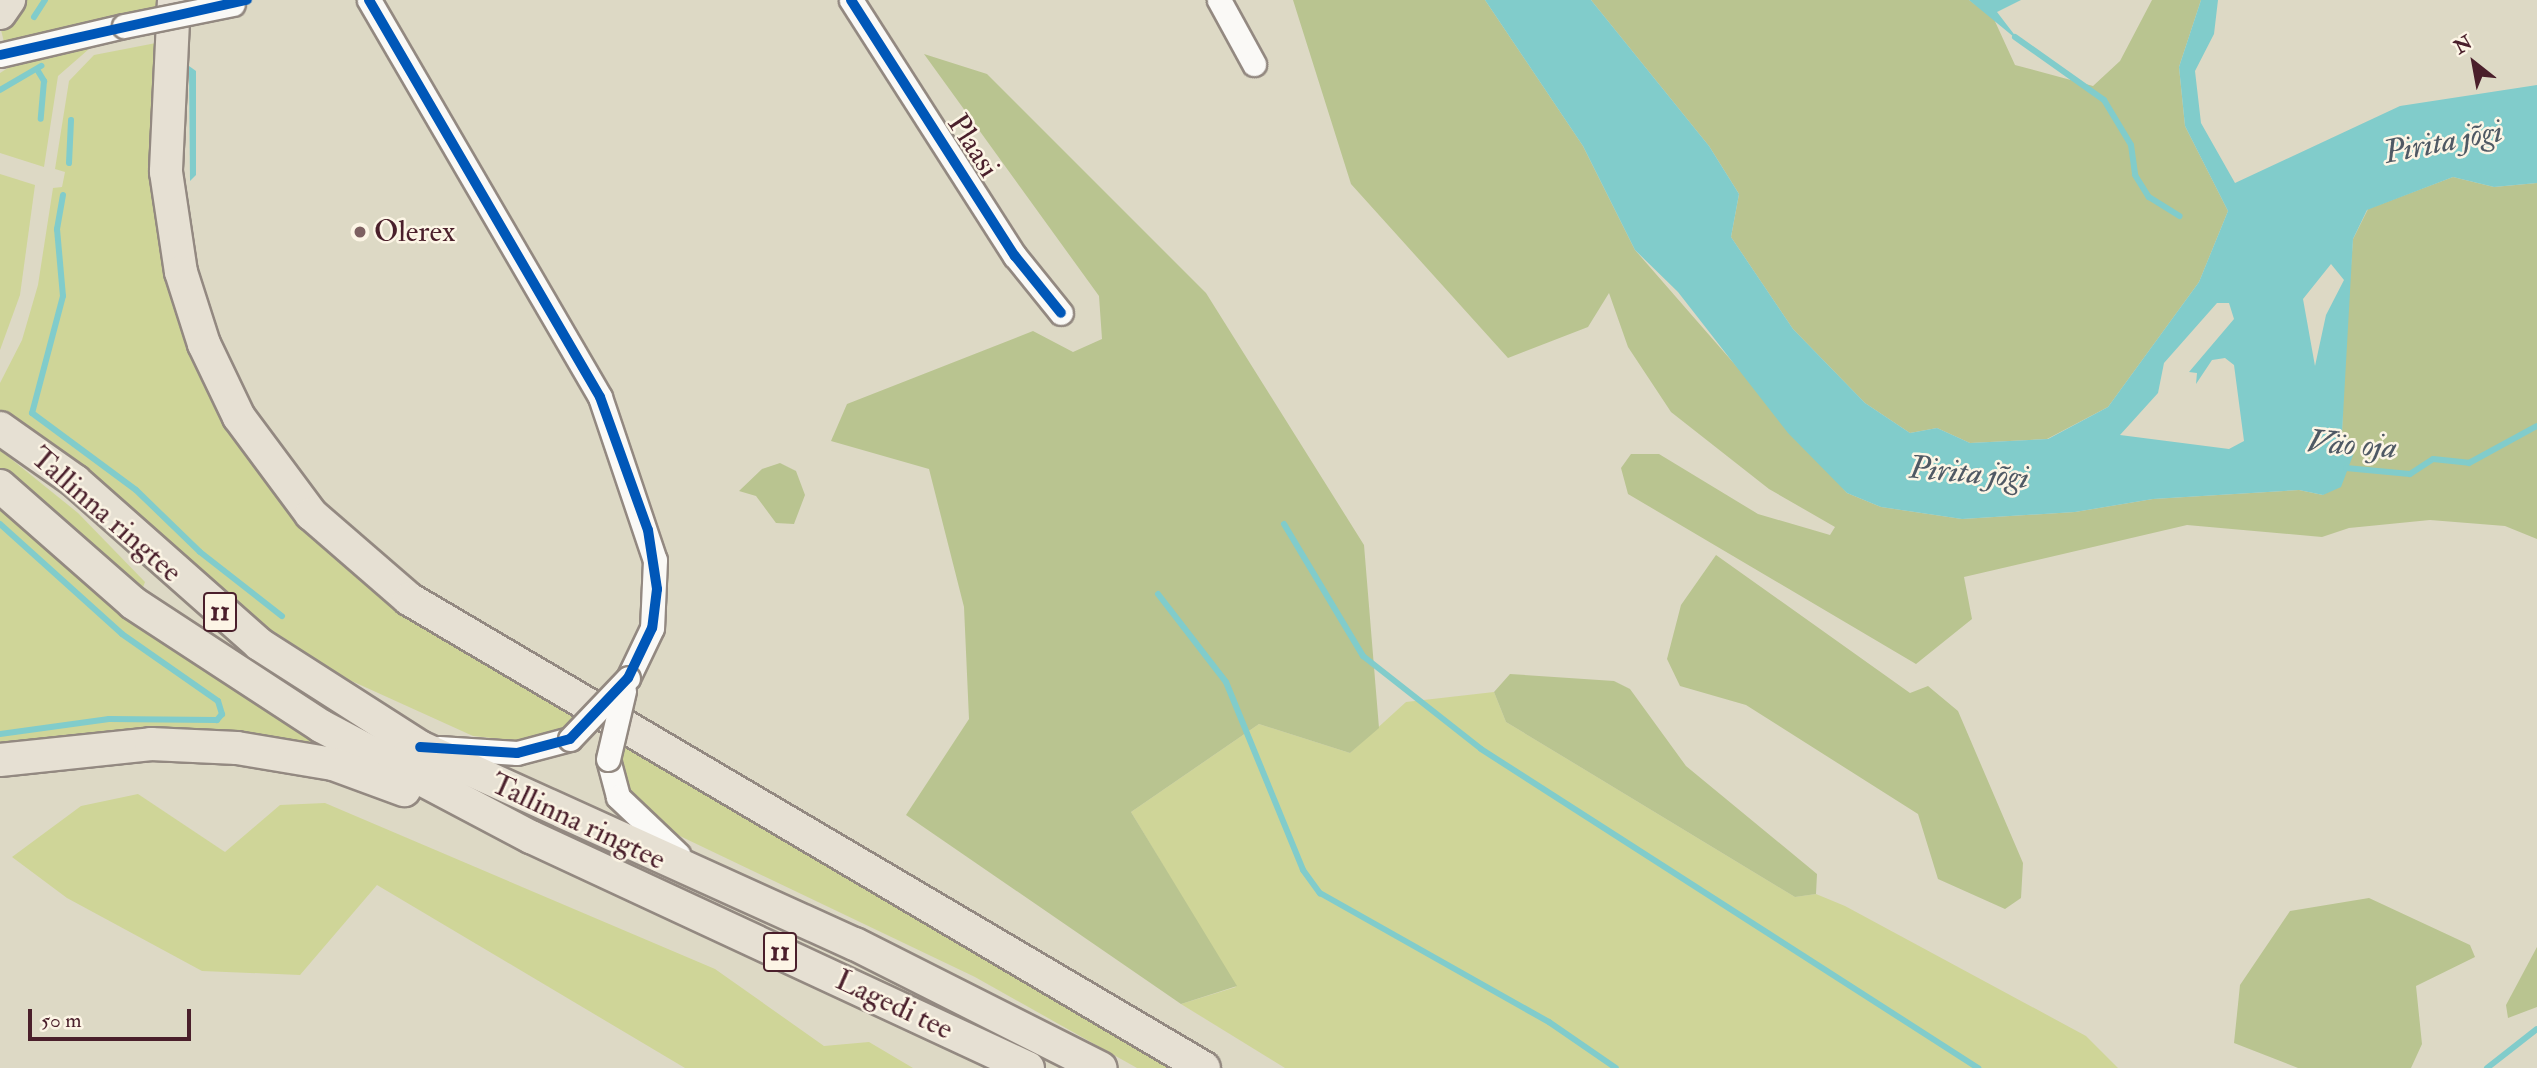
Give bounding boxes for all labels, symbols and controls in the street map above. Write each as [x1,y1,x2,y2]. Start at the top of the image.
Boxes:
north arrow [2439,28,2509,98]
text: N [2450,30,2477,60]
street label: Plaasi [939,108,1007,184]
water label: Pirita jõgi [2380,112,2506,172]
place label: Olerex [374,214,455,250]
marker: Olerex [352,224,368,240]
water label: Väo oja [2306,423,2398,467]
street label: Tallinna ringtee [23,440,189,590]
water label: Pirita jõgi [1908,449,2030,497]
road number: 11 [202,588,238,636]
street label: Tallinna ringtee [485,766,671,878]
road number: 11 [762,928,798,976]
street label: Lagedi tee [830,962,958,1048]
scale bar [32,995,194,1038]
text: 50 m [41,1007,82,1034]

